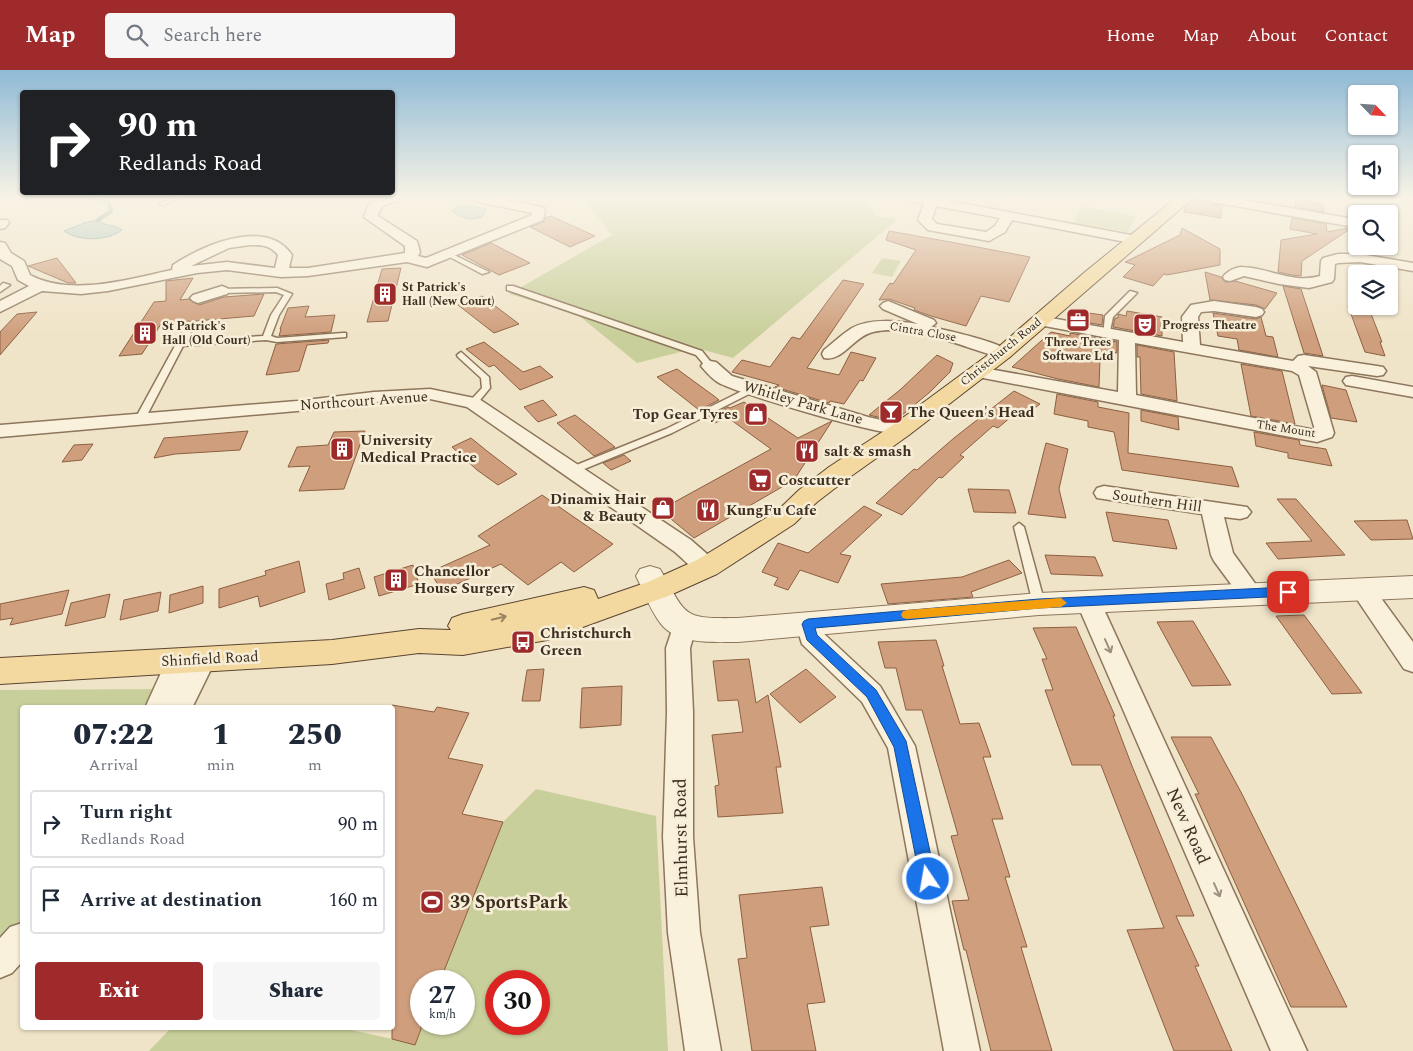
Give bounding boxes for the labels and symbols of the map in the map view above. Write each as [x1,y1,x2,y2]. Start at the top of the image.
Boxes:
north arrow [1348,85,1398,135]
place label: St Patrick's Hall (New Court) [402,278,495,311]
building icon: St Patrick's Hall (New Court) [372,281,398,307]
office icon: Three Trees Software Ltd [1065,307,1091,333]
theatre icon: Progress Theatre [1132,312,1158,338]
street label: Christchurch Road [956,313,1046,391]
place label: Progress Theatre [1162,316,1256,335]
place label: St Patrick's Hall (Old Court) [162,317,250,350]
street label: Cintra Close [888,317,958,347]
building icon: St Patrick's Hall (Old Court) [132,320,158,346]
place label: Three Trees Software Ltd [1043,333,1113,366]
street label: Whitley Park Lane [740,375,866,431]
street label: Northcourt Avenue [299,385,429,417]
bar icon: The Queen's Head [878,399,904,425]
shop icon: Top Gear Tyres [743,401,769,427]
place label: The Queen's Head [908,401,1035,424]
place label: Top Gear Tyres [632,403,738,426]
street label: The Mount [1255,415,1317,443]
place label: University Medical Practice [360,429,477,469]
building icon: University Medical Practice [329,436,355,462]
restaurant icon: salt & smash [794,438,820,464]
place label: salt & smash [824,440,912,463]
supermarket icon: Costcutter [747,467,773,493]
place label: Costcutter [778,469,851,492]
street label: Southern Hill [1111,483,1203,519]
place label: Dinamix Hair & Beauty [550,488,647,528]
shop icon: Dinamix Hair & Beauty [650,495,676,521]
restaurant icon: KungFu Cafe [695,497,721,523]
place label: KungFu Cafe [726,499,817,522]
place label: Chancellor House Surgery [414,560,515,600]
building icon: Chancellor House Surgery [383,567,409,593]
pin [1267,571,1309,613]
one-way arrow [491,613,507,622]
place label: Christchurch Green [540,622,632,662]
bus stop icon: Christchurch Green [510,629,536,655]
one-way arrow [1104,638,1113,653]
street label: Shinfield Road [161,645,259,673]
street label: Elmhurst Road [666,778,696,898]
street label: New Road [1159,783,1217,869]
position arrow [901,852,953,904]
one-way arrow [1212,882,1222,897]
sports icon: 39 SportsPark [419,889,445,915]
place label: 39 SportsPark [450,889,568,916]
speed limit sign: 30 [485,970,550,1035]

